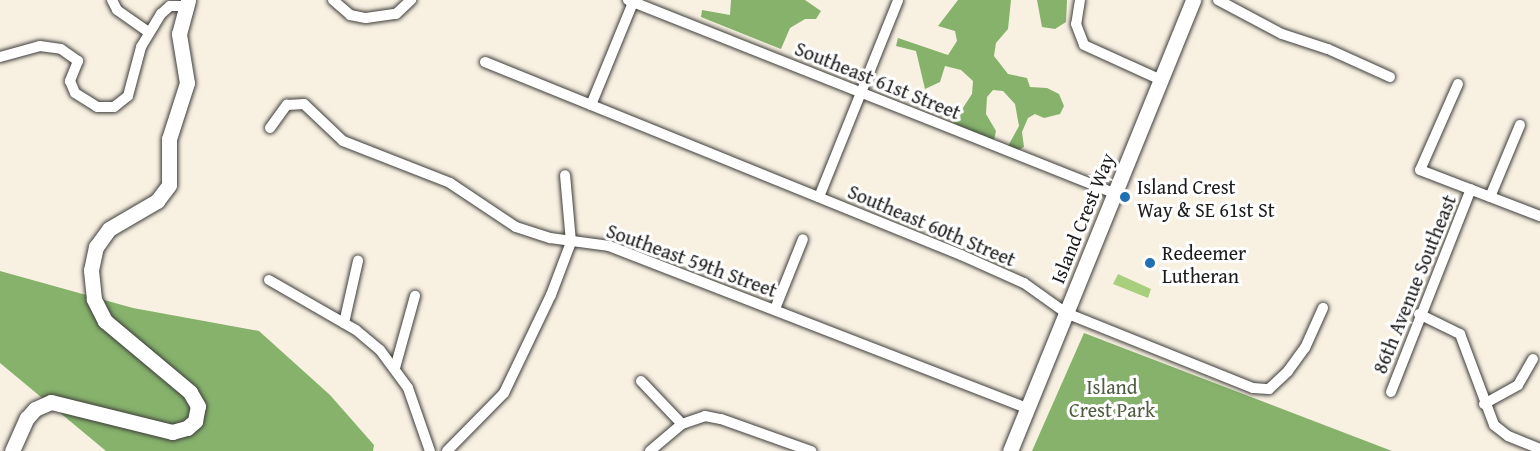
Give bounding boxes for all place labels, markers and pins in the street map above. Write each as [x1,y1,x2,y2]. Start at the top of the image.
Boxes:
place label: Island Crest Way & SE 61st St [1137,174,1275,221]
marker: Island Crest Way & SE 61st St [1118,190,1132,204]
place label: Redeemer Lutheran [1162,240,1246,287]
marker: Redeemer Lutheran [1143,256,1157,270]

